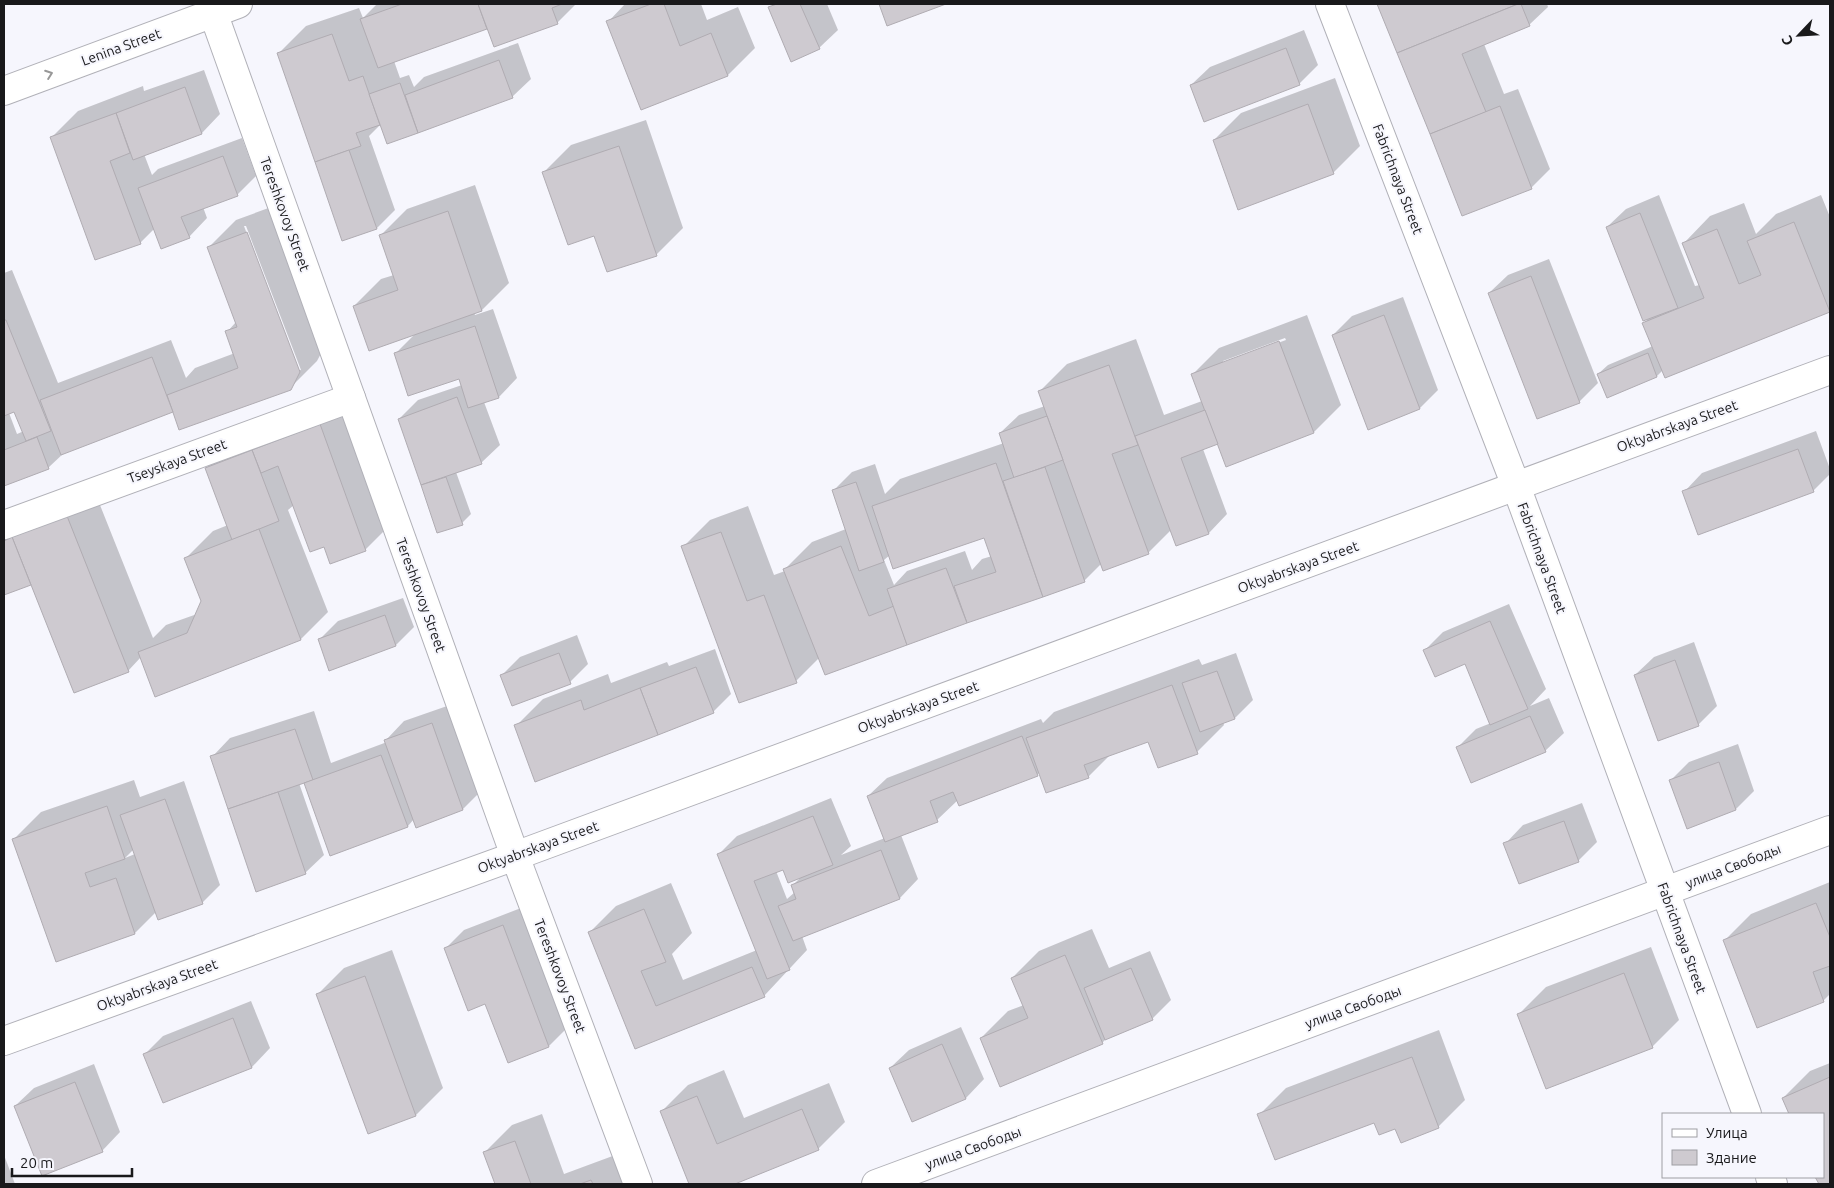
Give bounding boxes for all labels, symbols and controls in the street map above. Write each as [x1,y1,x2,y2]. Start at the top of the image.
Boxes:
north arrow [1774,10,1824,60]
street label: Lenina Street [79,25,164,69]
text: С [1778,33,1796,48]
one-way arrow [45,70,53,80]
street label: Fabrichnaya Street [1370,122,1427,237]
street label: Tereshkovoy Street [257,154,313,274]
street label: Oktyabrskaya Street [1614,397,1740,455]
street label: Tseyskaya Street [125,435,229,486]
street label: Fabrichnaya Street [1515,500,1570,616]
street label: Tereshkovoy Street [393,535,449,655]
street label: Oktyabrskaya Street [1235,538,1361,596]
street label: Oktyabrskaya Street [855,678,981,736]
street label: Oktyabrskaya Street [475,818,601,876]
street label: улица Свободы [1683,840,1783,892]
street label: Fabrichnaya Street [1655,880,1710,996]
street label: Tereshkovoy Street [531,917,589,1036]
street label: Oktyabrskaya Street [94,956,220,1014]
street label: улица Свободы [1303,982,1403,1032]
legend [1662,1113,1824,1178]
street label: улица Свободы [923,1123,1023,1173]
text: Улица [1706,1124,1748,1141]
scale bar [12,1146,132,1178]
text: Здание [1706,1149,1757,1166]
text: 20 m [20,1154,53,1171]

